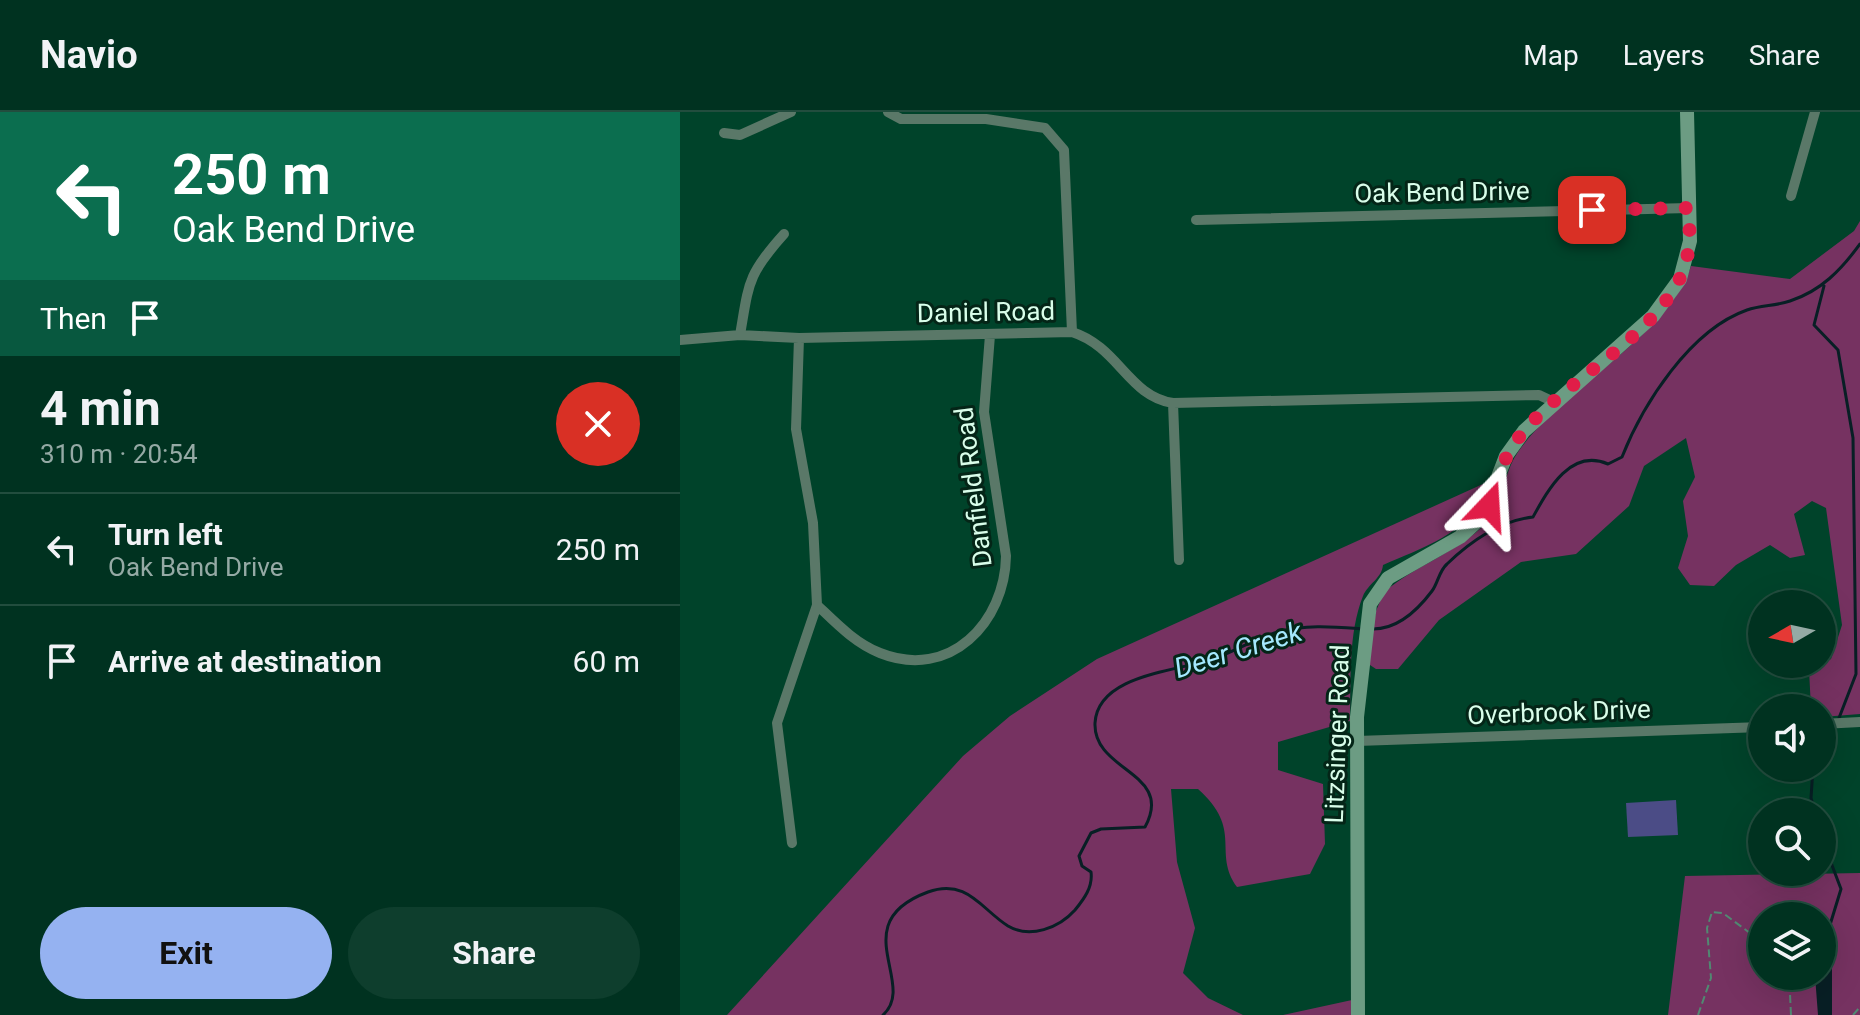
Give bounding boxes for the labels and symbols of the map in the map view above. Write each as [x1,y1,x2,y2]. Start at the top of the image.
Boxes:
street label: Oak Bend Drive [1354,175,1530,209]
pin [1558,176,1626,244]
street label: Daniel Road [917,296,1055,328]
street label: Danfield Road [948,405,998,569]
position arrow [1447,464,1531,548]
north arrow [1748,590,1836,678]
water label: Deer Creek [1170,615,1307,685]
street label: Litzsinger Road [1319,644,1355,824]
street label: Overbrook Drive [1467,694,1651,730]

